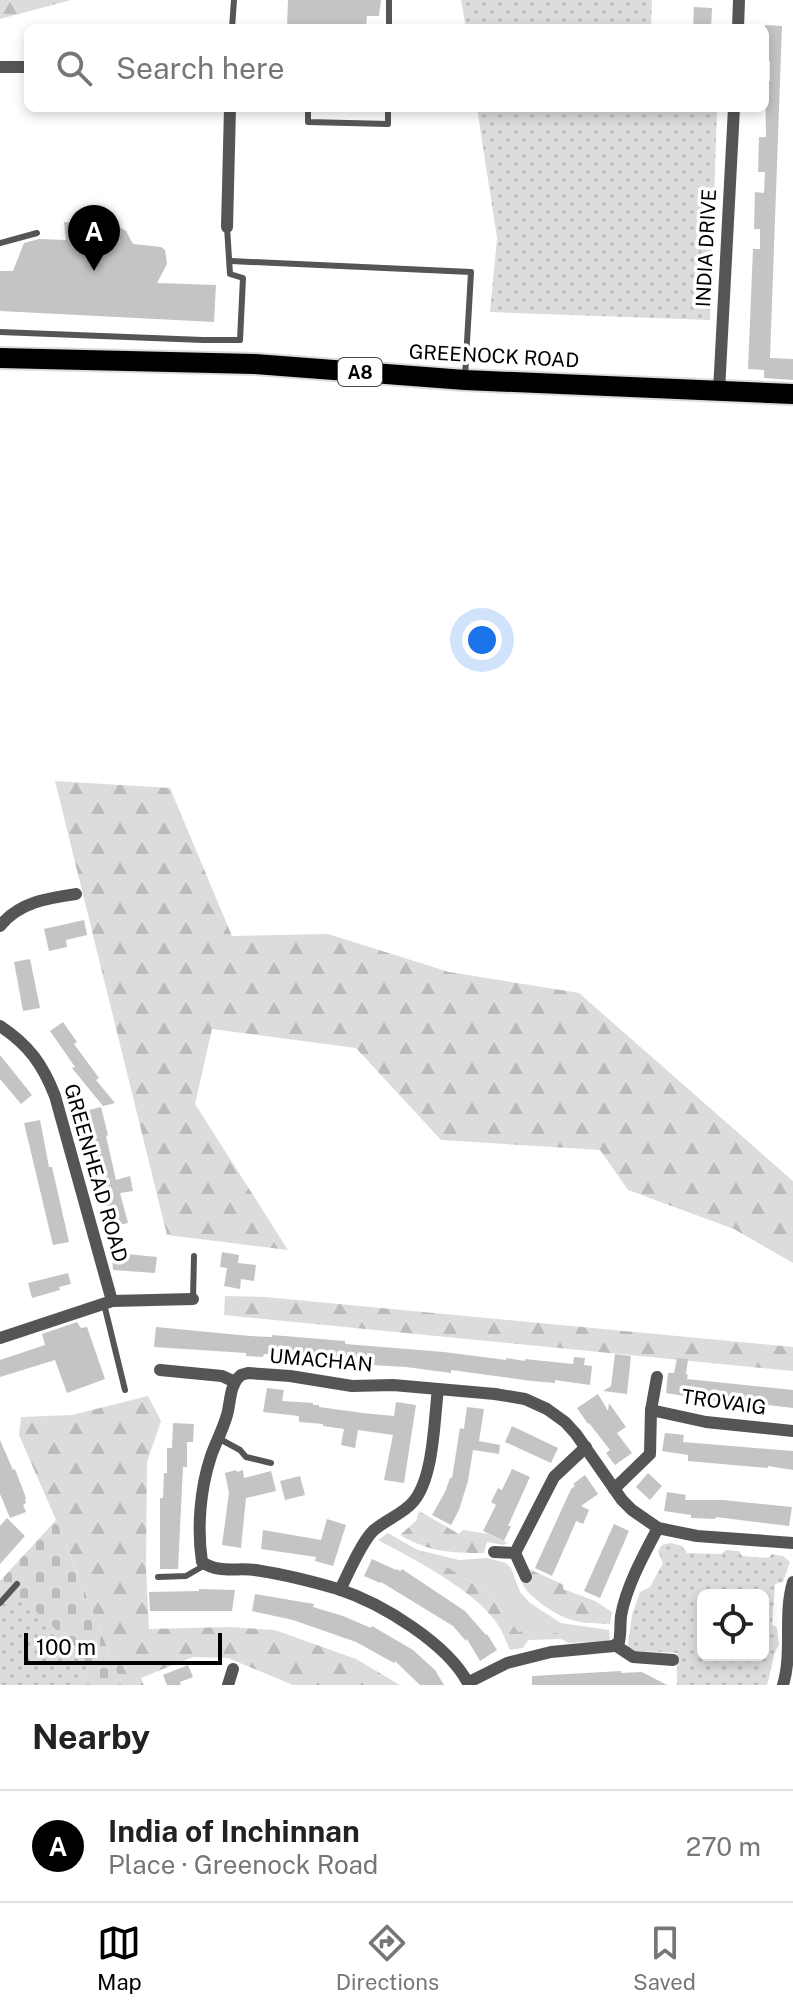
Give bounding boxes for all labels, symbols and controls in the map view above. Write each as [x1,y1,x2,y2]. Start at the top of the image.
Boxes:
search box [24,24,769,112]
icon: search [52,46,96,90]
text: Search here [116,50,284,86]
street label: INDIA DRIVE [691,188,721,308]
pin: A [68,205,120,271]
street label: GREENOCK ROAD [408,340,580,372]
road number: A8 [338,358,382,386]
your location [462,620,502,660]
street label: GREENHEAD ROAD [59,1081,133,1265]
street label: UMACHAN [268,1344,374,1376]
street label: TROVAIG [680,1384,768,1420]
map controls [697,1589,769,1661]
button: locate [697,1589,769,1661]
scale bar [24,1629,222,1665]
text: 100 m [36,1634,96,1660]
text: Nearby [32,1717,150,1757]
text: India of Inchinnan [108,1813,360,1849]
text: A [49,1831,67,1862]
text: 270 m [686,1831,761,1862]
text: Place · Greenock Road [108,1849,378,1880]
tab: Map [97,1921,142,1995]
tab: Directions [336,1921,439,1995]
tab: Saved [633,1921,696,1995]

